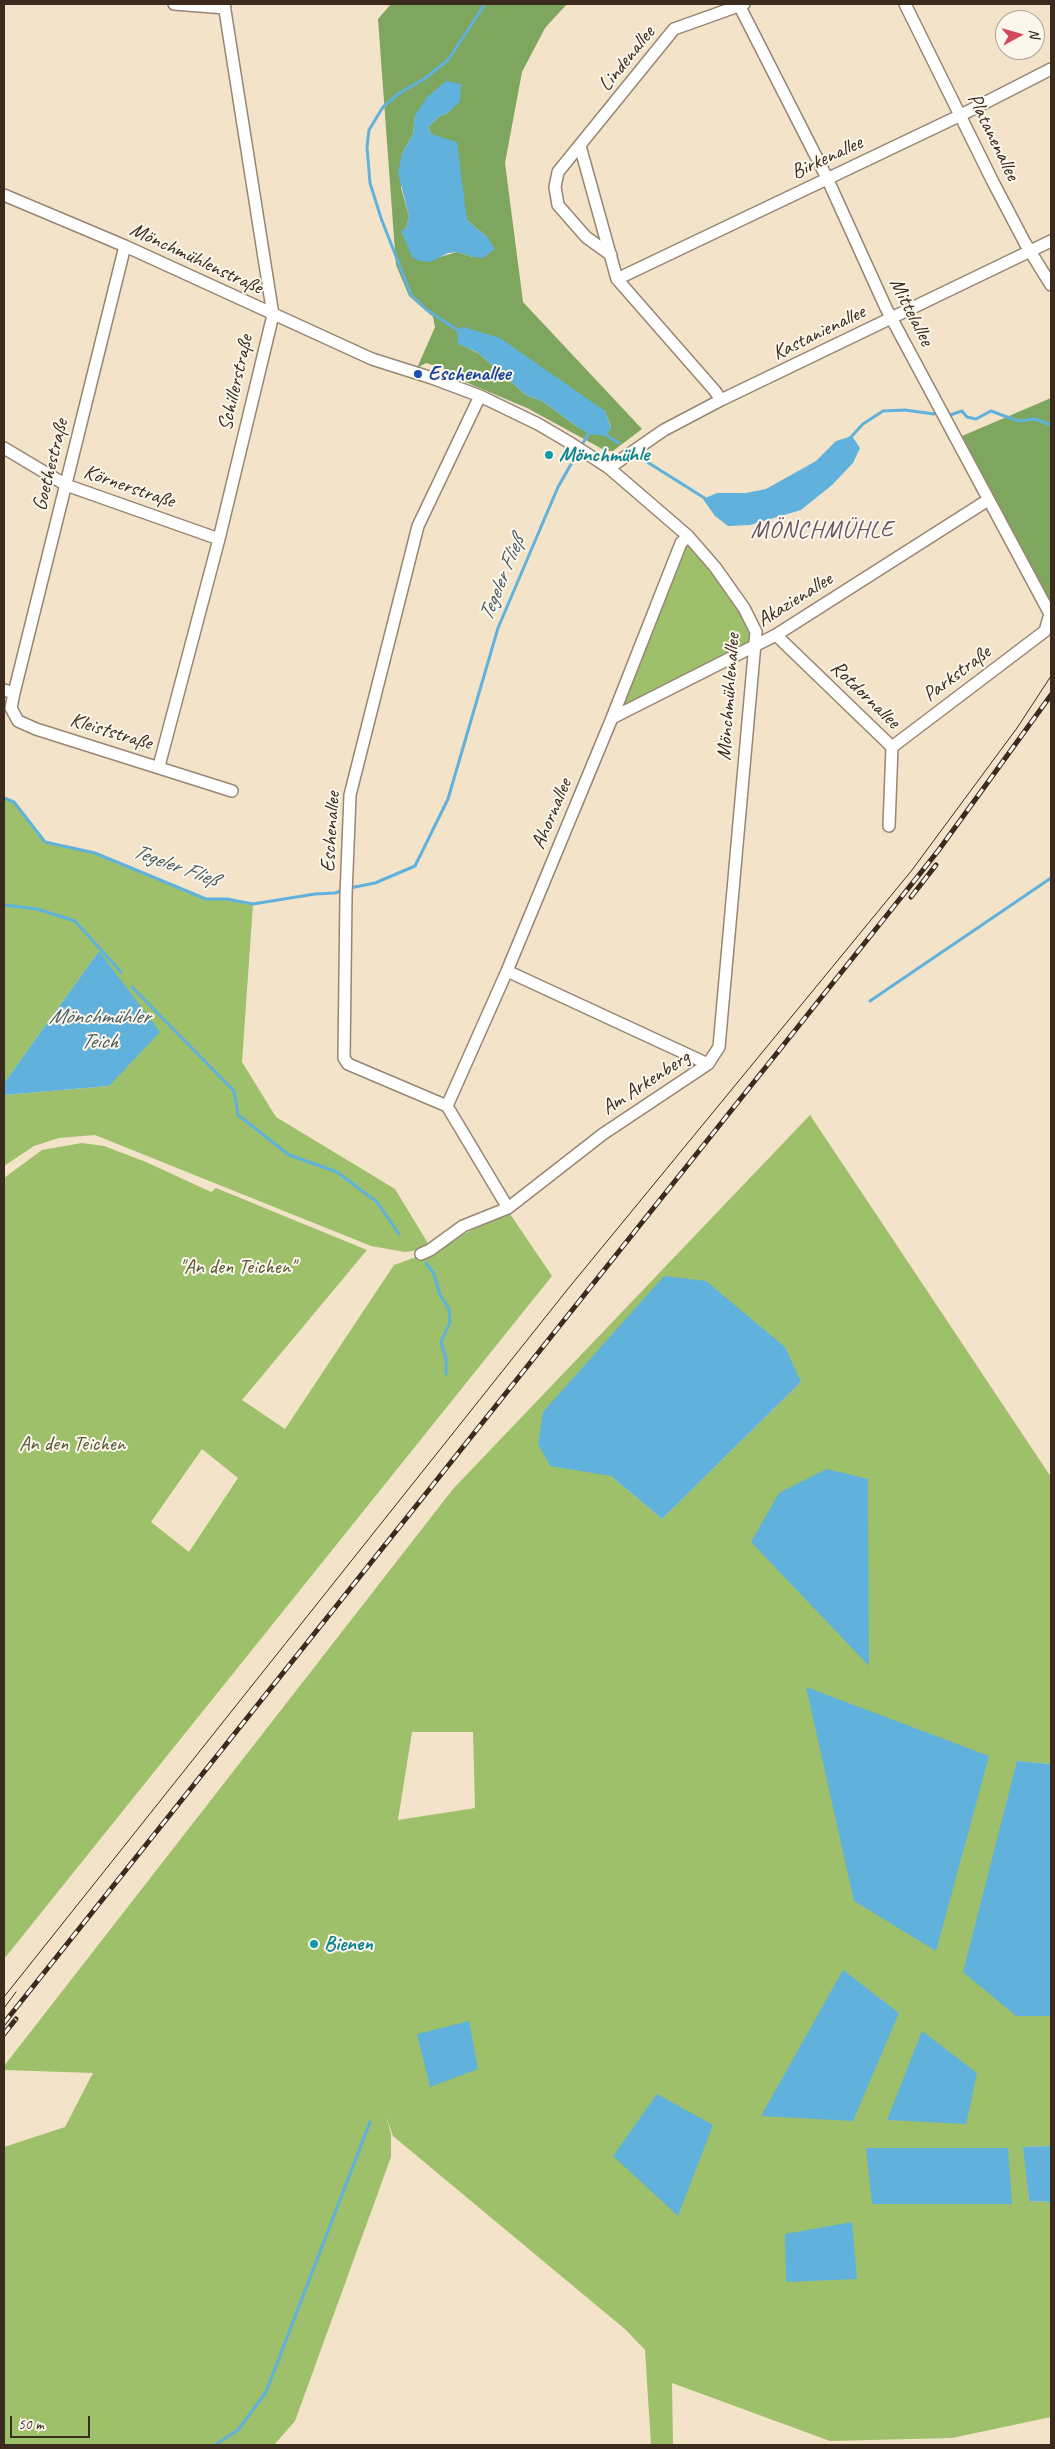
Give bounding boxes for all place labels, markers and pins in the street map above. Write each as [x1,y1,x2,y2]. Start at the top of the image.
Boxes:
place label: Eschenallee [428,361,511,387]
marker: Eschenallee [412,368,424,380]
place label: Mönchmühle [559,442,649,468]
marker: Mönchmühle [543,449,555,461]
place label: Bienen [324,1931,373,1957]
marker: Bienen [308,1938,320,1950]

